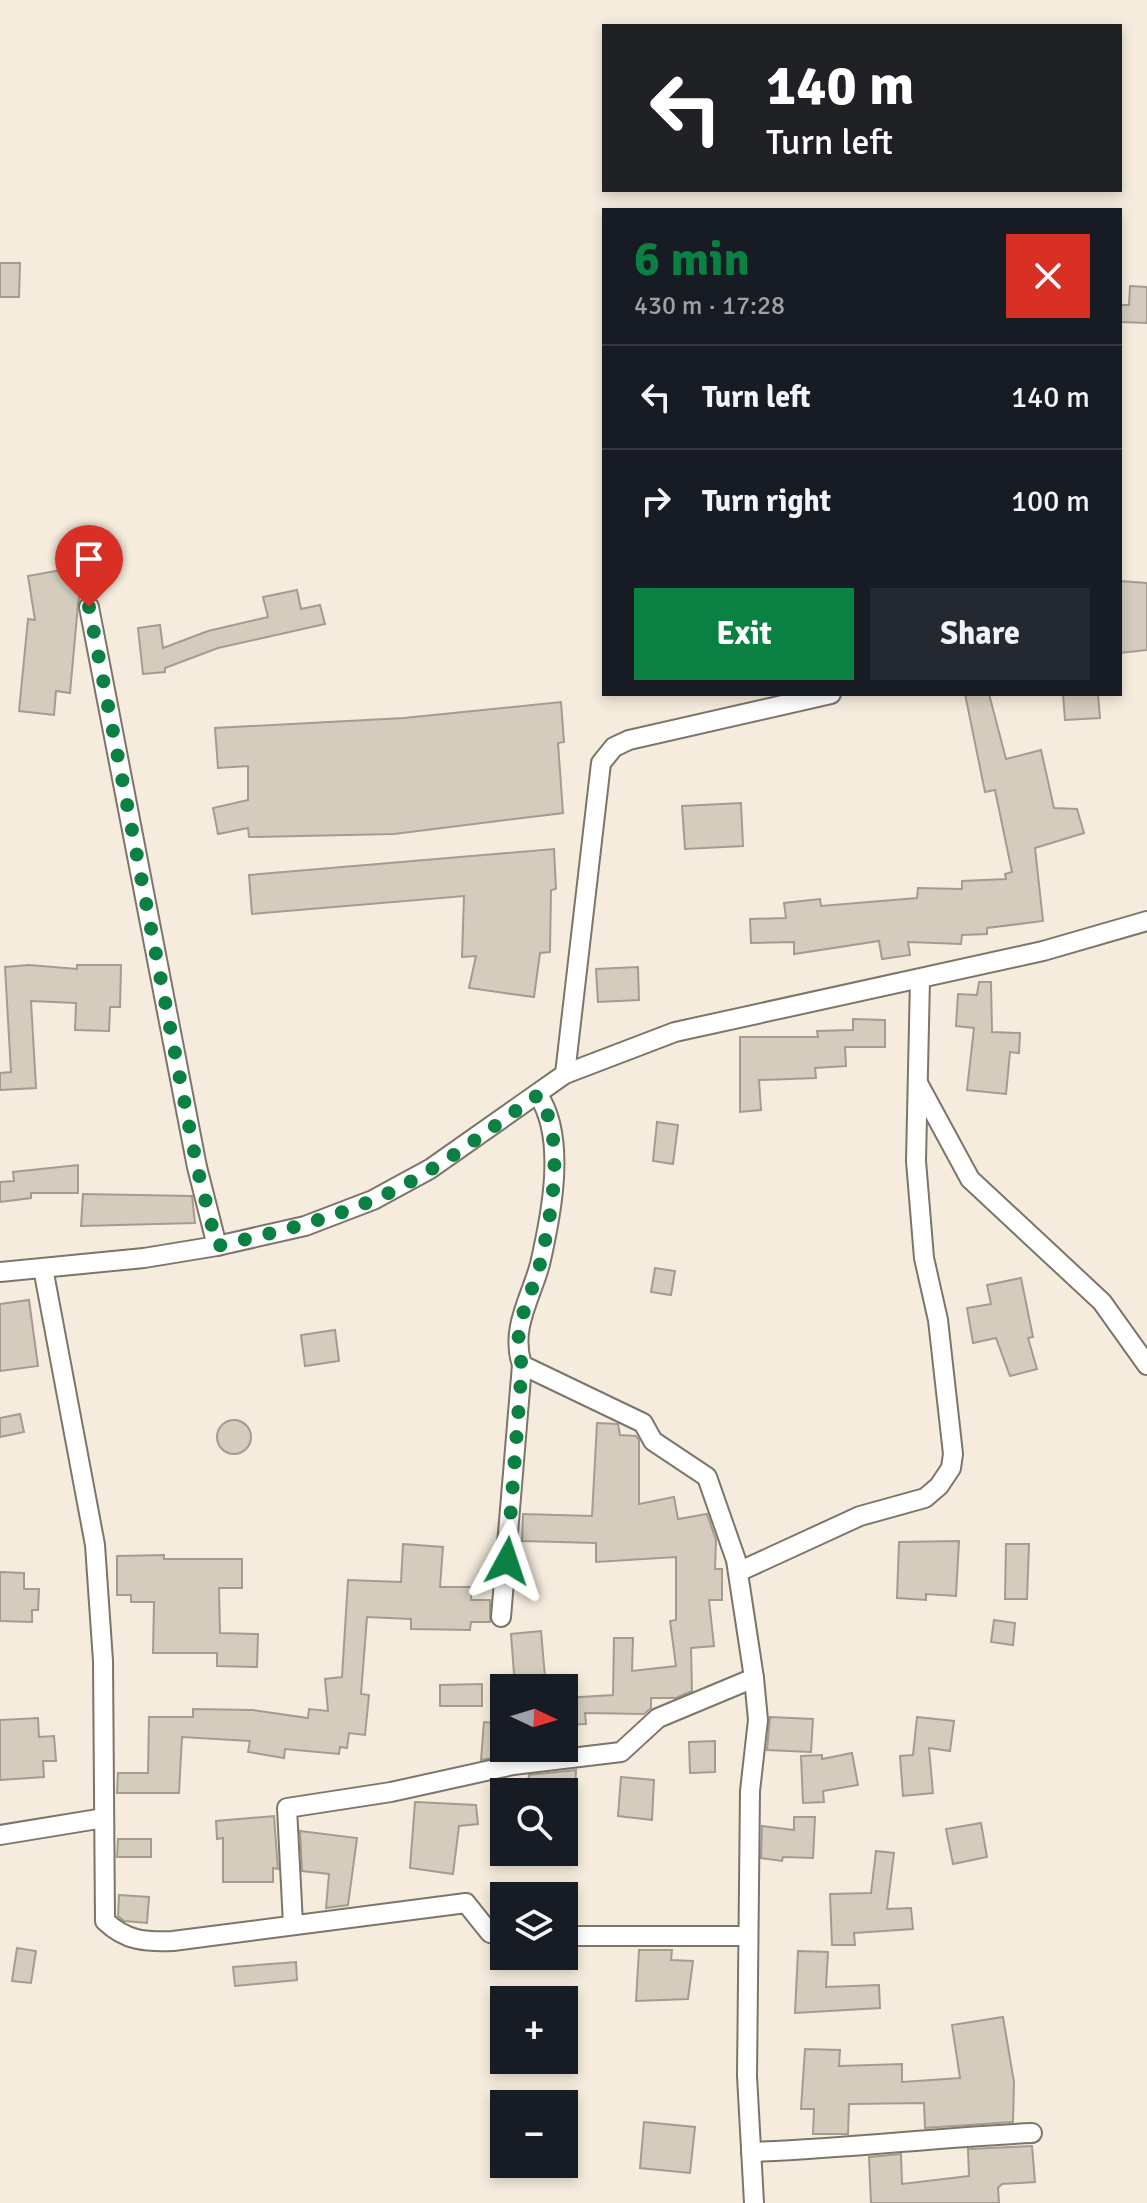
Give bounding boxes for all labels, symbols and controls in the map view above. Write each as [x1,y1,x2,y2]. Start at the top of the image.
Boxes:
text: 140 m [766,51,914,120]
icon: left [634,56,738,160]
text: Turn left [766,120,893,165]
text: 6 min [634,230,750,289]
button: close [1006,234,1090,318]
text: 430 m · 17:28 [634,290,785,322]
icon: left [634,375,678,419]
text: Turn left [702,379,811,416]
text: 140 m [1011,379,1090,416]
icon: right [634,479,678,523]
text: Turn right [702,483,831,520]
text: 100 m [1011,483,1090,520]
pin [55,525,123,607]
icon: arrive [67,537,111,581]
button: Exit [634,588,854,680]
button: Share [870,588,1090,680]
position arrow [465,1519,549,1603]
north arrow [490,1674,578,1762]
map controls [490,1674,578,2178]
button: search [490,1778,578,1866]
button: layers [490,1882,578,1970]
button: + [490,1986,578,2074]
button: − [490,2090,578,2178]

